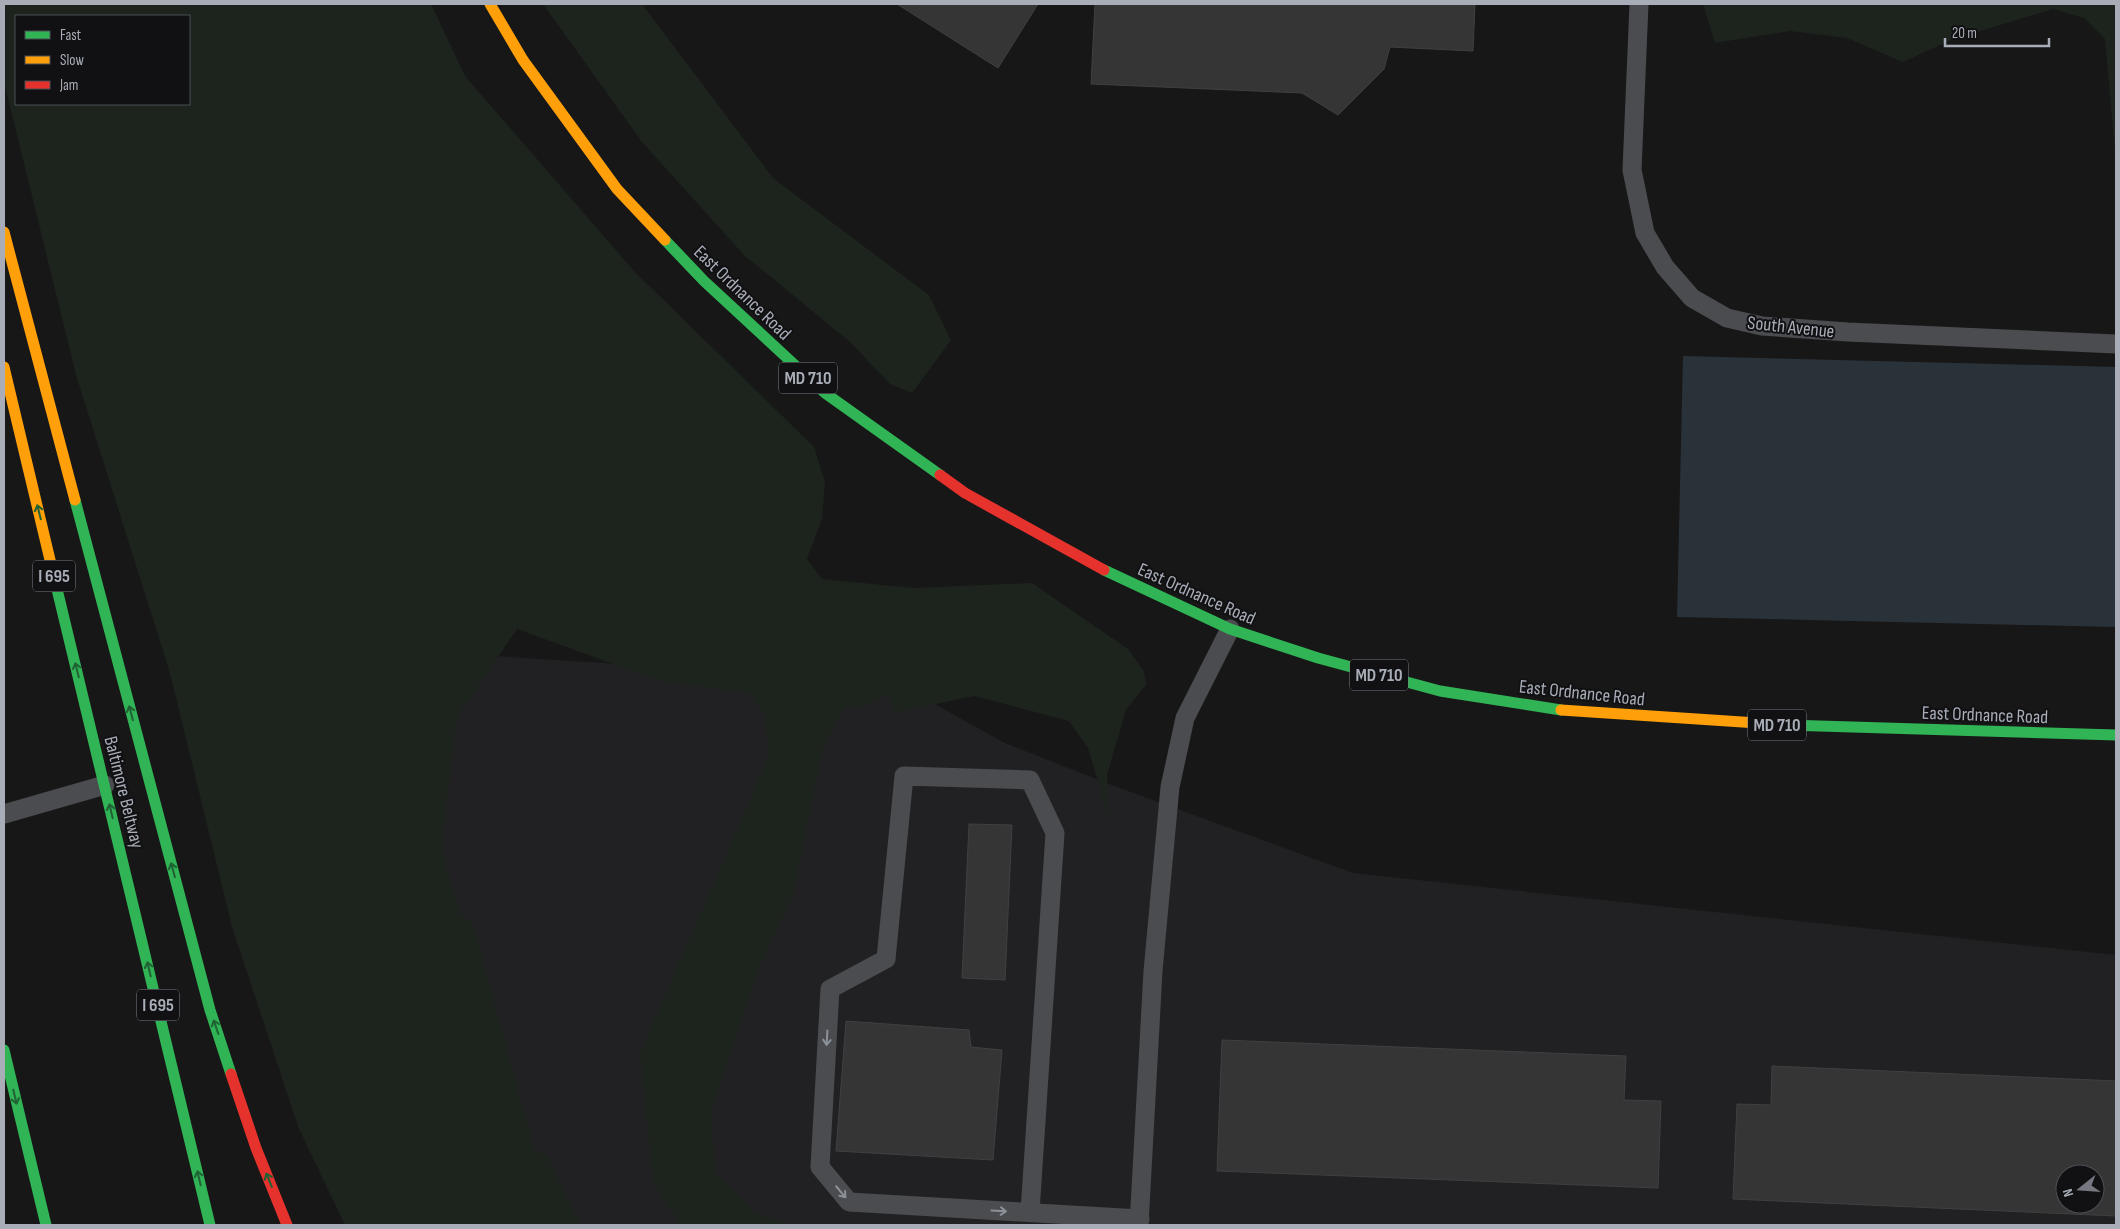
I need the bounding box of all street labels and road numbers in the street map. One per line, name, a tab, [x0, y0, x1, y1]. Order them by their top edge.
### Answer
street label: East Ordnance Road	[689, 241, 795, 345]
street label: South Avenue	[1746, 311, 1835, 343]
road number: MD 710	[779, 362, 837, 393]
street label: East Ordnance Road	[1134, 558, 1259, 631]
road number: I 695	[33, 560, 75, 592]
road number: MD 710	[1350, 660, 1408, 690]
street label: East Ordnance Road	[1518, 675, 1646, 712]
street label: East Ordnance Road	[1921, 702, 2048, 729]
road number: MD 710	[1748, 710, 1806, 740]
street label: Baltimore Beltway	[98, 734, 149, 852]
road number: I 695	[137, 990, 179, 1020]

